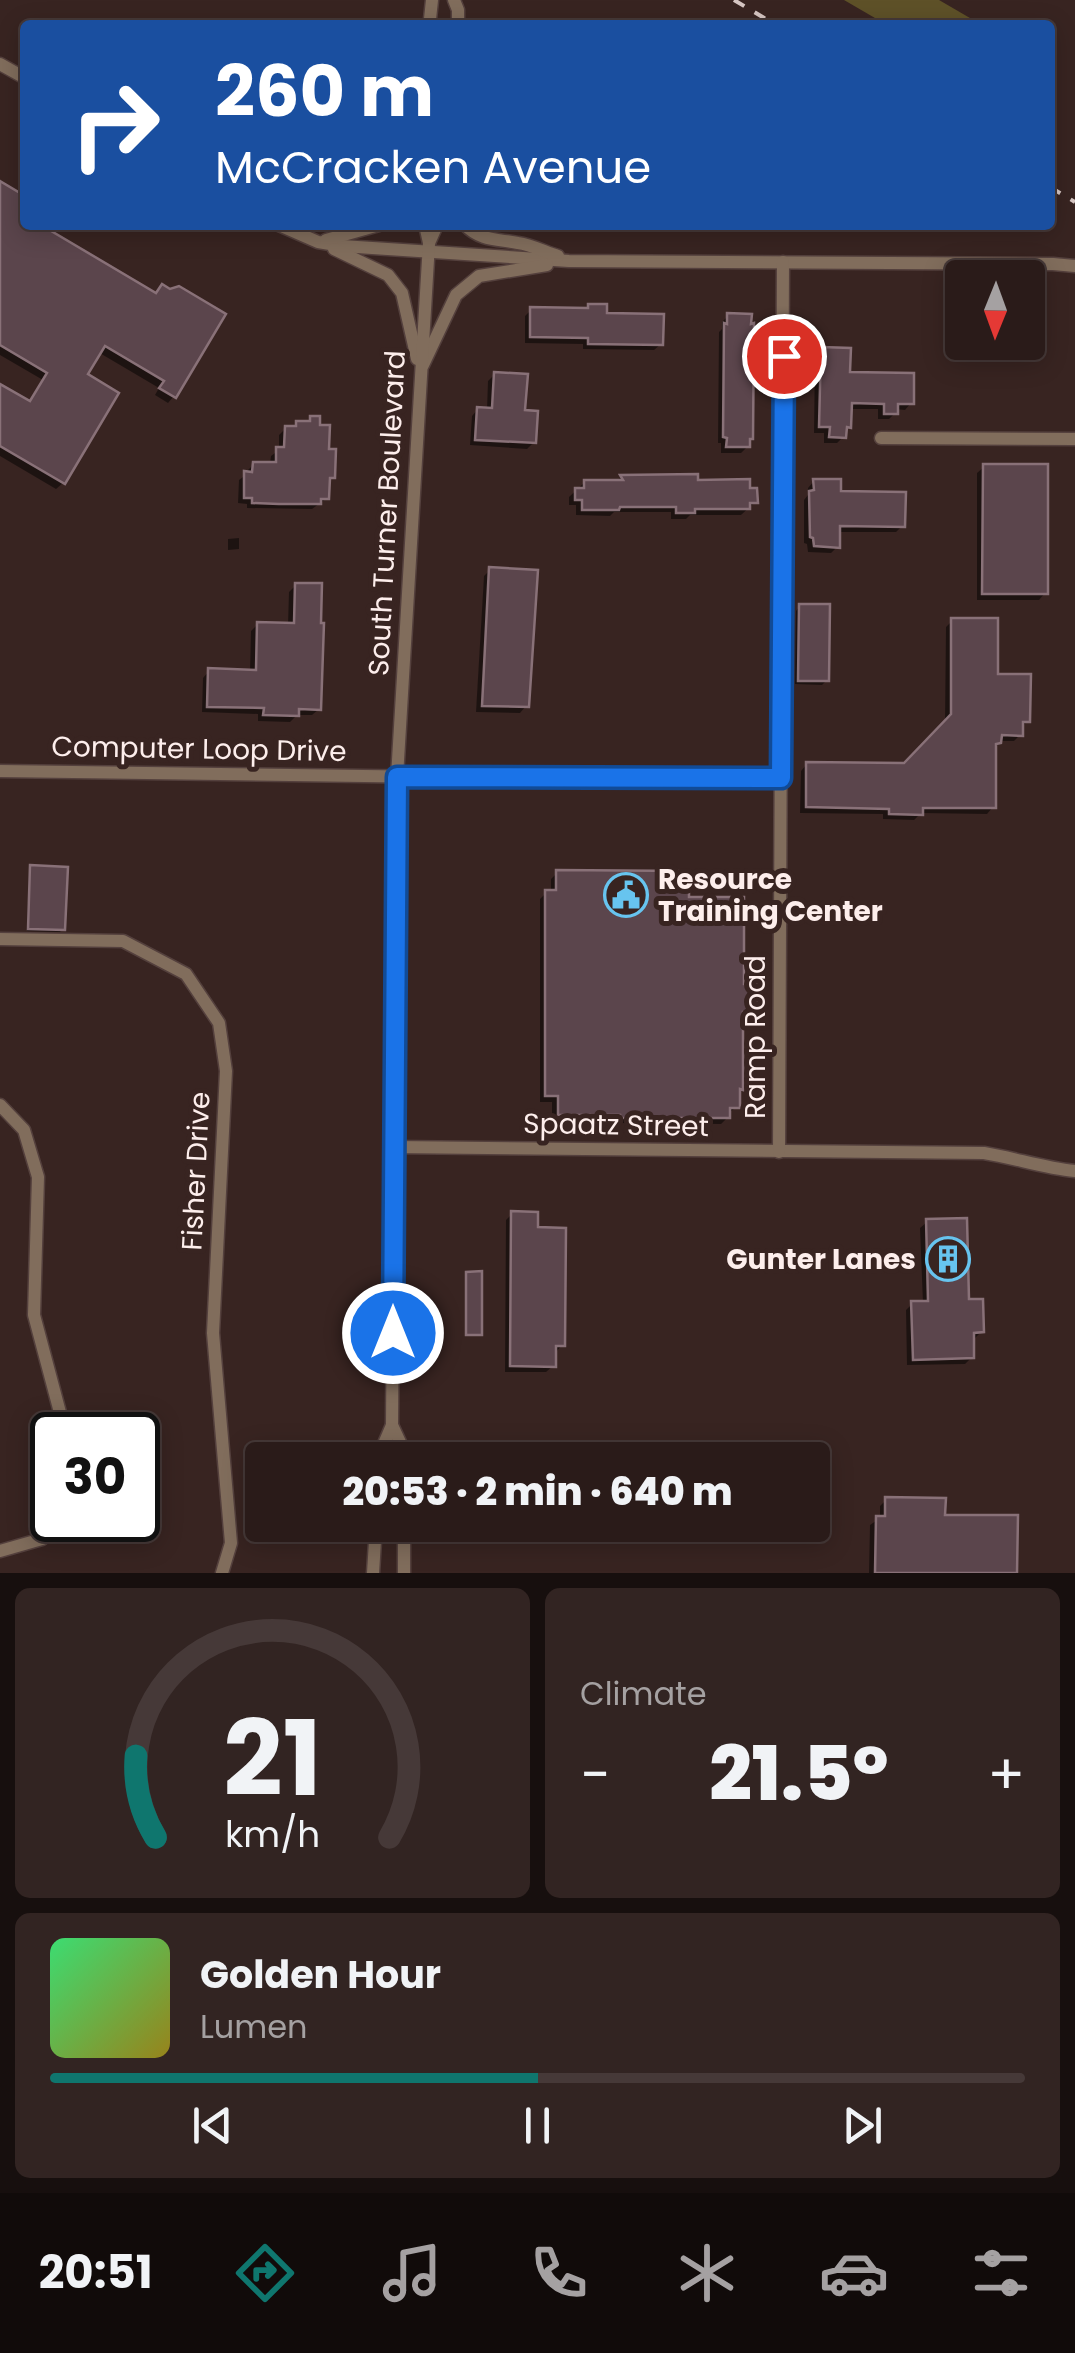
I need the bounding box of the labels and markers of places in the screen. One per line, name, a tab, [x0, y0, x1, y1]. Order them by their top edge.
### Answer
pin	[742, 314, 827, 399]
place label: Resource Training Center	[658, 860, 883, 931]
public building icon: Resource Training Center	[603, 872, 649, 918]
building icon: Gunter Lanes	[925, 1236, 971, 1282]
place label: Gunter Lanes	[726, 1240, 916, 1279]

